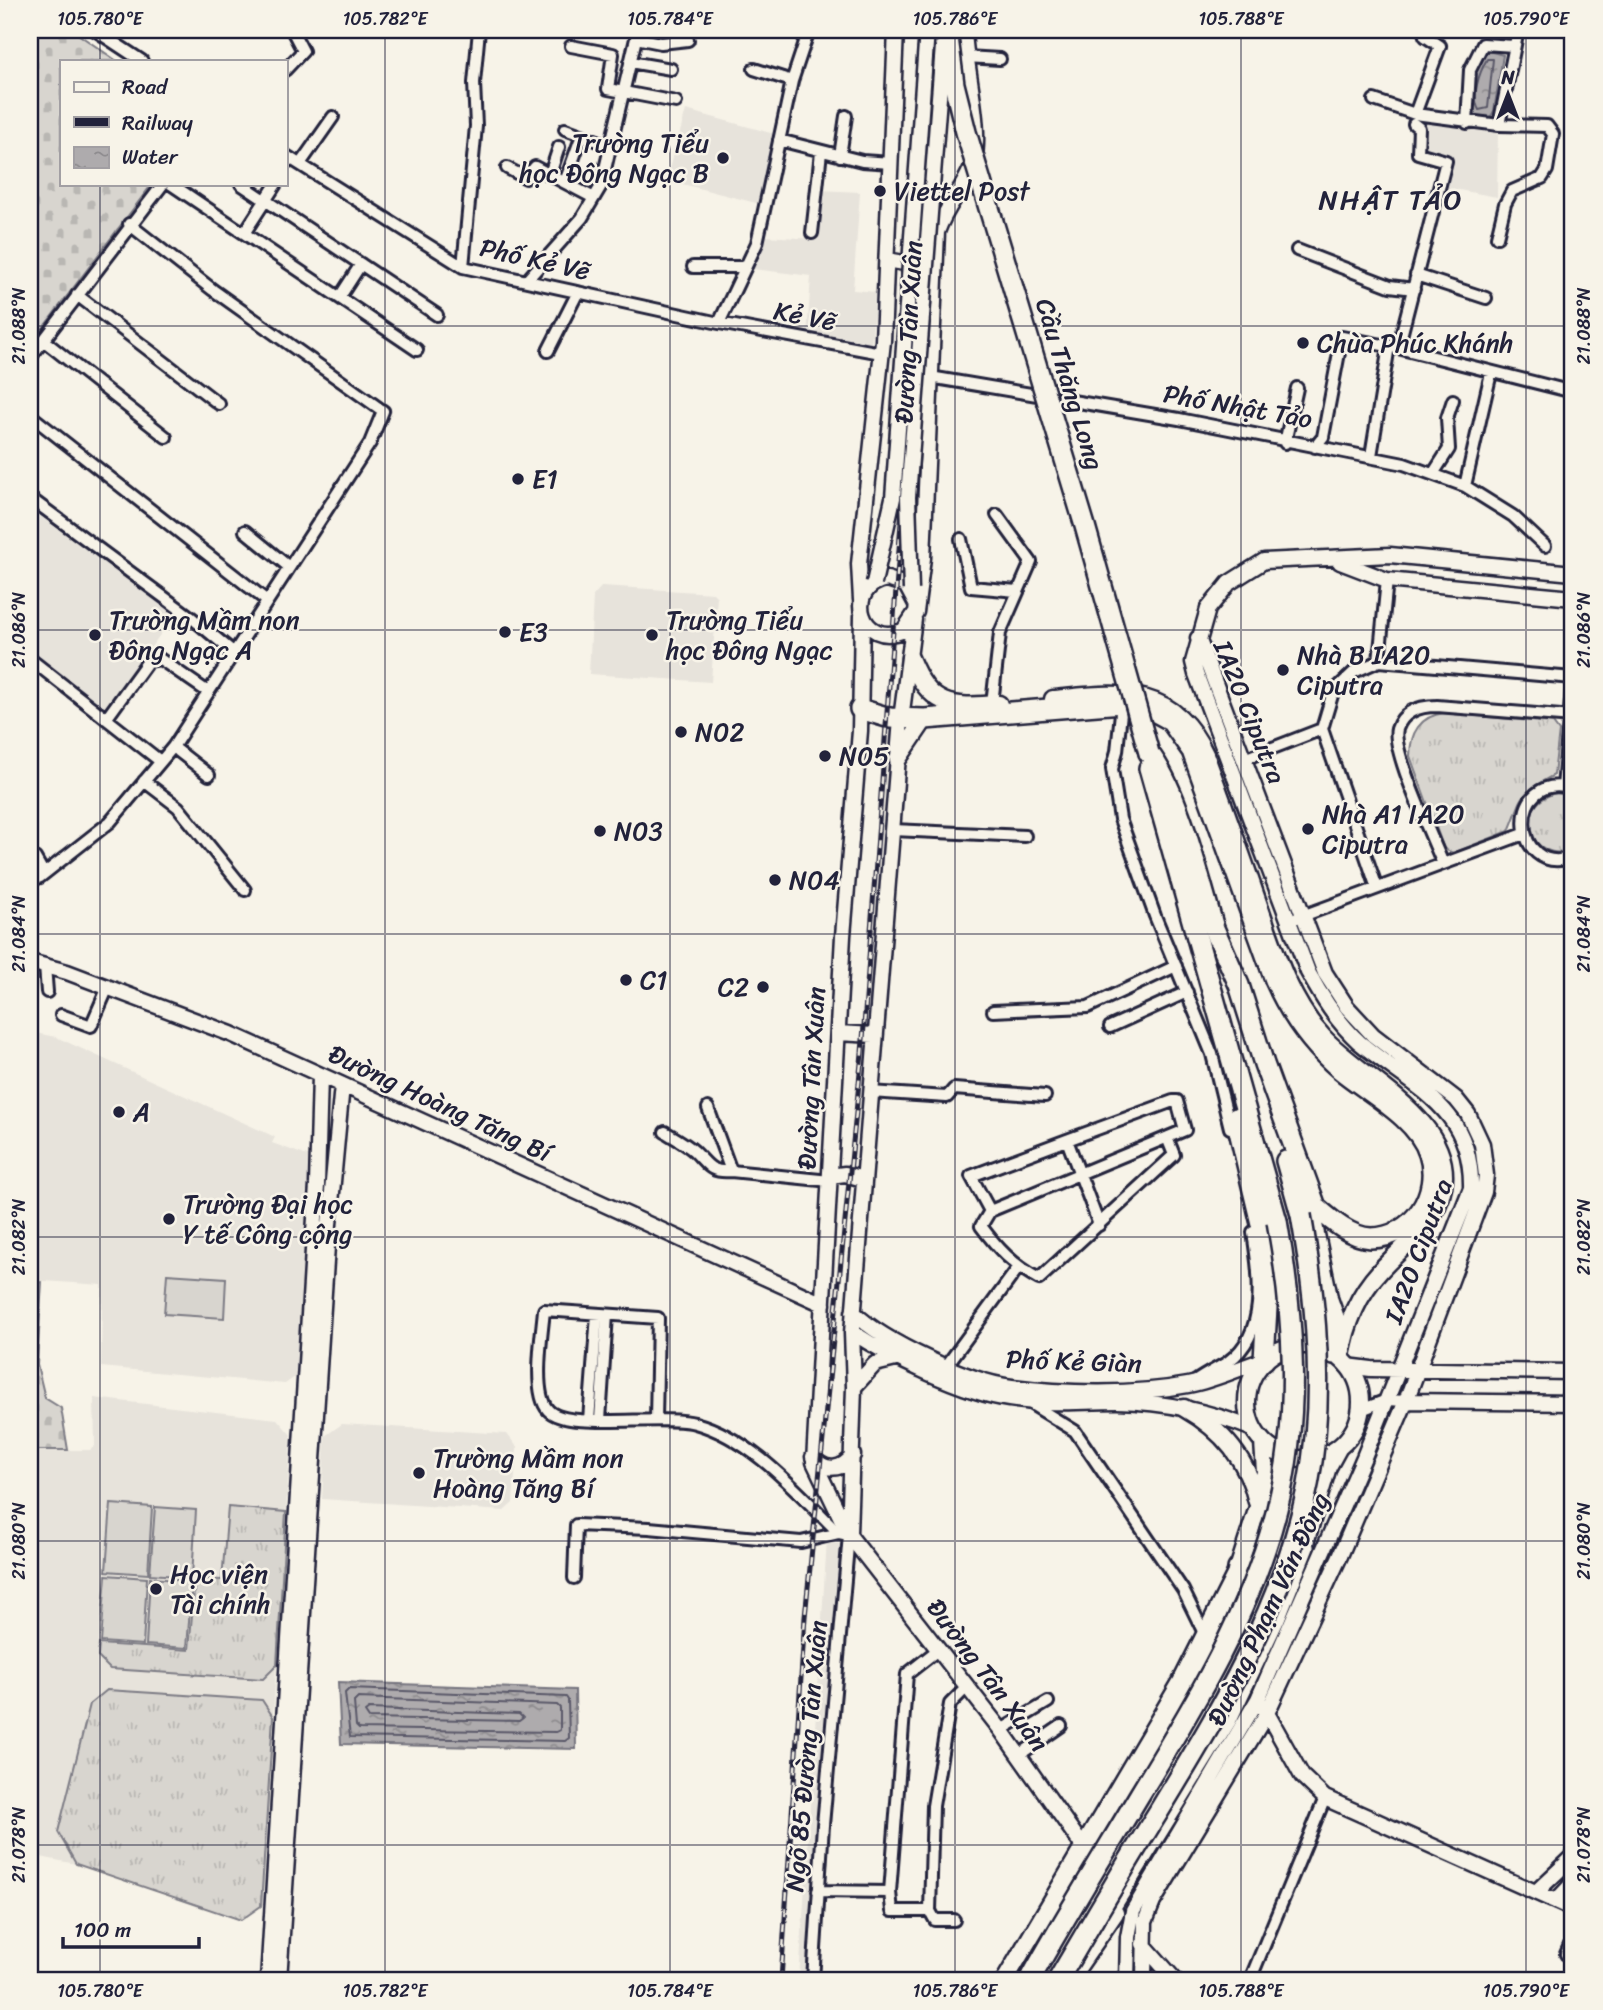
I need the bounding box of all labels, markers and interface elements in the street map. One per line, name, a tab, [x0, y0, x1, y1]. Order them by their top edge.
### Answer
text: 105.780°E	[57, 3, 144, 35]
text: 105.782°E	[343, 3, 428, 35]
text: 105.784°E	[627, 3, 714, 35]
text: 105.786°E	[913, 3, 998, 35]
text: 105.788°E	[1198, 3, 1285, 35]
text: 105.790°E	[1483, 3, 1570, 35]
legend	[60, 60, 287, 186]
north arrow	[1474, 60, 1544, 130]
text: N	[1500, 61, 1515, 94]
text: Road	[122, 68, 169, 106]
text: Railway	[122, 104, 193, 142]
place label: Trường Tiểu học Đông Ngạc B	[518, 120, 709, 196]
text: Water	[122, 138, 179, 176]
marker: Trường Tiểu học Đông Ngạc B	[715, 150, 731, 166]
place label: Viettel Post	[894, 168, 1031, 214]
district label: NHẬT TẢO	[1318, 175, 1464, 224]
marker: Viettel Post	[872, 183, 888, 199]
street label: Phố Kẻ Vẽ	[475, 224, 596, 294]
street label: Đường Tân Xuân	[880, 239, 936, 425]
text: 21.088°N	[3, 287, 35, 364]
street label: Kẻ Vẽ	[770, 287, 842, 345]
text: 21.088°N	[1568, 287, 1600, 364]
street label: Cầu Thăng Long	[1022, 292, 1118, 476]
place label: Chùa Phúc Khánh	[1317, 320, 1513, 366]
marker: Chùa Phúc Khánh	[1295, 335, 1311, 351]
street label: Phố Nhật Tảo	[1160, 370, 1316, 442]
place label: E1	[532, 456, 558, 502]
marker: E1	[510, 471, 526, 487]
text: 21.086°N	[3, 591, 35, 668]
text: 21.086°N	[1568, 591, 1600, 668]
place label: Trường Mầm non Đông Ngạc A	[109, 597, 300, 673]
place label: Trường Tiểu học Đông Ngạc	[665, 597, 833, 673]
place label: E3	[519, 609, 548, 655]
marker: E3	[497, 624, 513, 640]
marker: Trường Mầm non Đông Ngạc A	[87, 627, 103, 643]
marker: Trường Tiểu học Đông Ngạc	[644, 627, 660, 643]
street label: IA20 Ciputra	[1200, 632, 1300, 791]
place label: Nhà B IA20 Ciputra	[1297, 632, 1431, 708]
marker: Nhà B IA20 Ciputra	[1275, 662, 1291, 678]
place label: N02	[695, 709, 744, 755]
marker: N02	[673, 724, 689, 740]
place label: N05	[839, 733, 889, 779]
marker: N05	[817, 748, 833, 764]
place label: Nhà A1 IA20 Ciputra	[1322, 791, 1465, 867]
place label: N03	[614, 808, 663, 854]
marker: Nhà A1 IA20 Ciputra	[1300, 821, 1316, 837]
marker: N03	[592, 823, 608, 839]
place label: N04	[789, 857, 840, 903]
marker: N04	[767, 872, 783, 888]
text: 21.084°N	[3, 895, 35, 973]
text: 21.084°N	[1568, 895, 1600, 973]
place label: C1	[640, 957, 667, 1003]
place label: C2	[718, 964, 749, 1010]
marker: C1	[618, 972, 634, 988]
marker: C2	[755, 979, 771, 995]
street label: Đường Tân Xuân	[783, 985, 839, 1171]
street label: Đường Hoàng Tăng Bí	[321, 1031, 562, 1176]
place label: A	[132, 1089, 150, 1135]
marker: A	[111, 1104, 127, 1120]
street label: IA20 Ciputra	[1370, 1172, 1466, 1331]
place label: Trường Đại học Y tế Công cộng	[183, 1181, 354, 1257]
text: 21.082°N	[3, 1198, 35, 1275]
text: 21.082°N	[1568, 1198, 1600, 1275]
marker: Trường Đại học Y tế Công cộng	[161, 1211, 177, 1227]
street label: Phố Kẻ Giàn	[1005, 1336, 1143, 1386]
place label: Trường Mầm non Hoàng Tăng Bí	[433, 1435, 624, 1511]
marker: Trường Mầm non Hoàng Tăng Bí	[411, 1465, 427, 1481]
street label: Đường Phạm Văn Đồng	[1194, 1484, 1342, 1734]
text: 21.080°N	[3, 1502, 35, 1580]
text: 21.080°N	[1568, 1502, 1600, 1580]
place label: Học viện Tài chính	[170, 1551, 271, 1627]
marker: Học viện Tài chính	[148, 1581, 164, 1597]
street label: Đường Tân Xuân	[915, 1588, 1061, 1762]
street label: Ngõ 85 Đường Tân Xuân	[771, 1618, 841, 1894]
text: 21.078°N	[3, 1806, 35, 1883]
text: 21.078°N	[1568, 1806, 1600, 1883]
scale bar	[63, 1905, 200, 1949]
text: 100 m	[74, 1911, 131, 1949]
text: 105.780°E	[57, 1975, 144, 2007]
text: 105.782°E	[343, 1975, 428, 2007]
text: 105.784°E	[627, 1975, 714, 2007]
text: 105.786°E	[913, 1975, 998, 2007]
text: 105.788°E	[1198, 1975, 1285, 2007]
text: 105.790°E	[1483, 1975, 1570, 2007]

